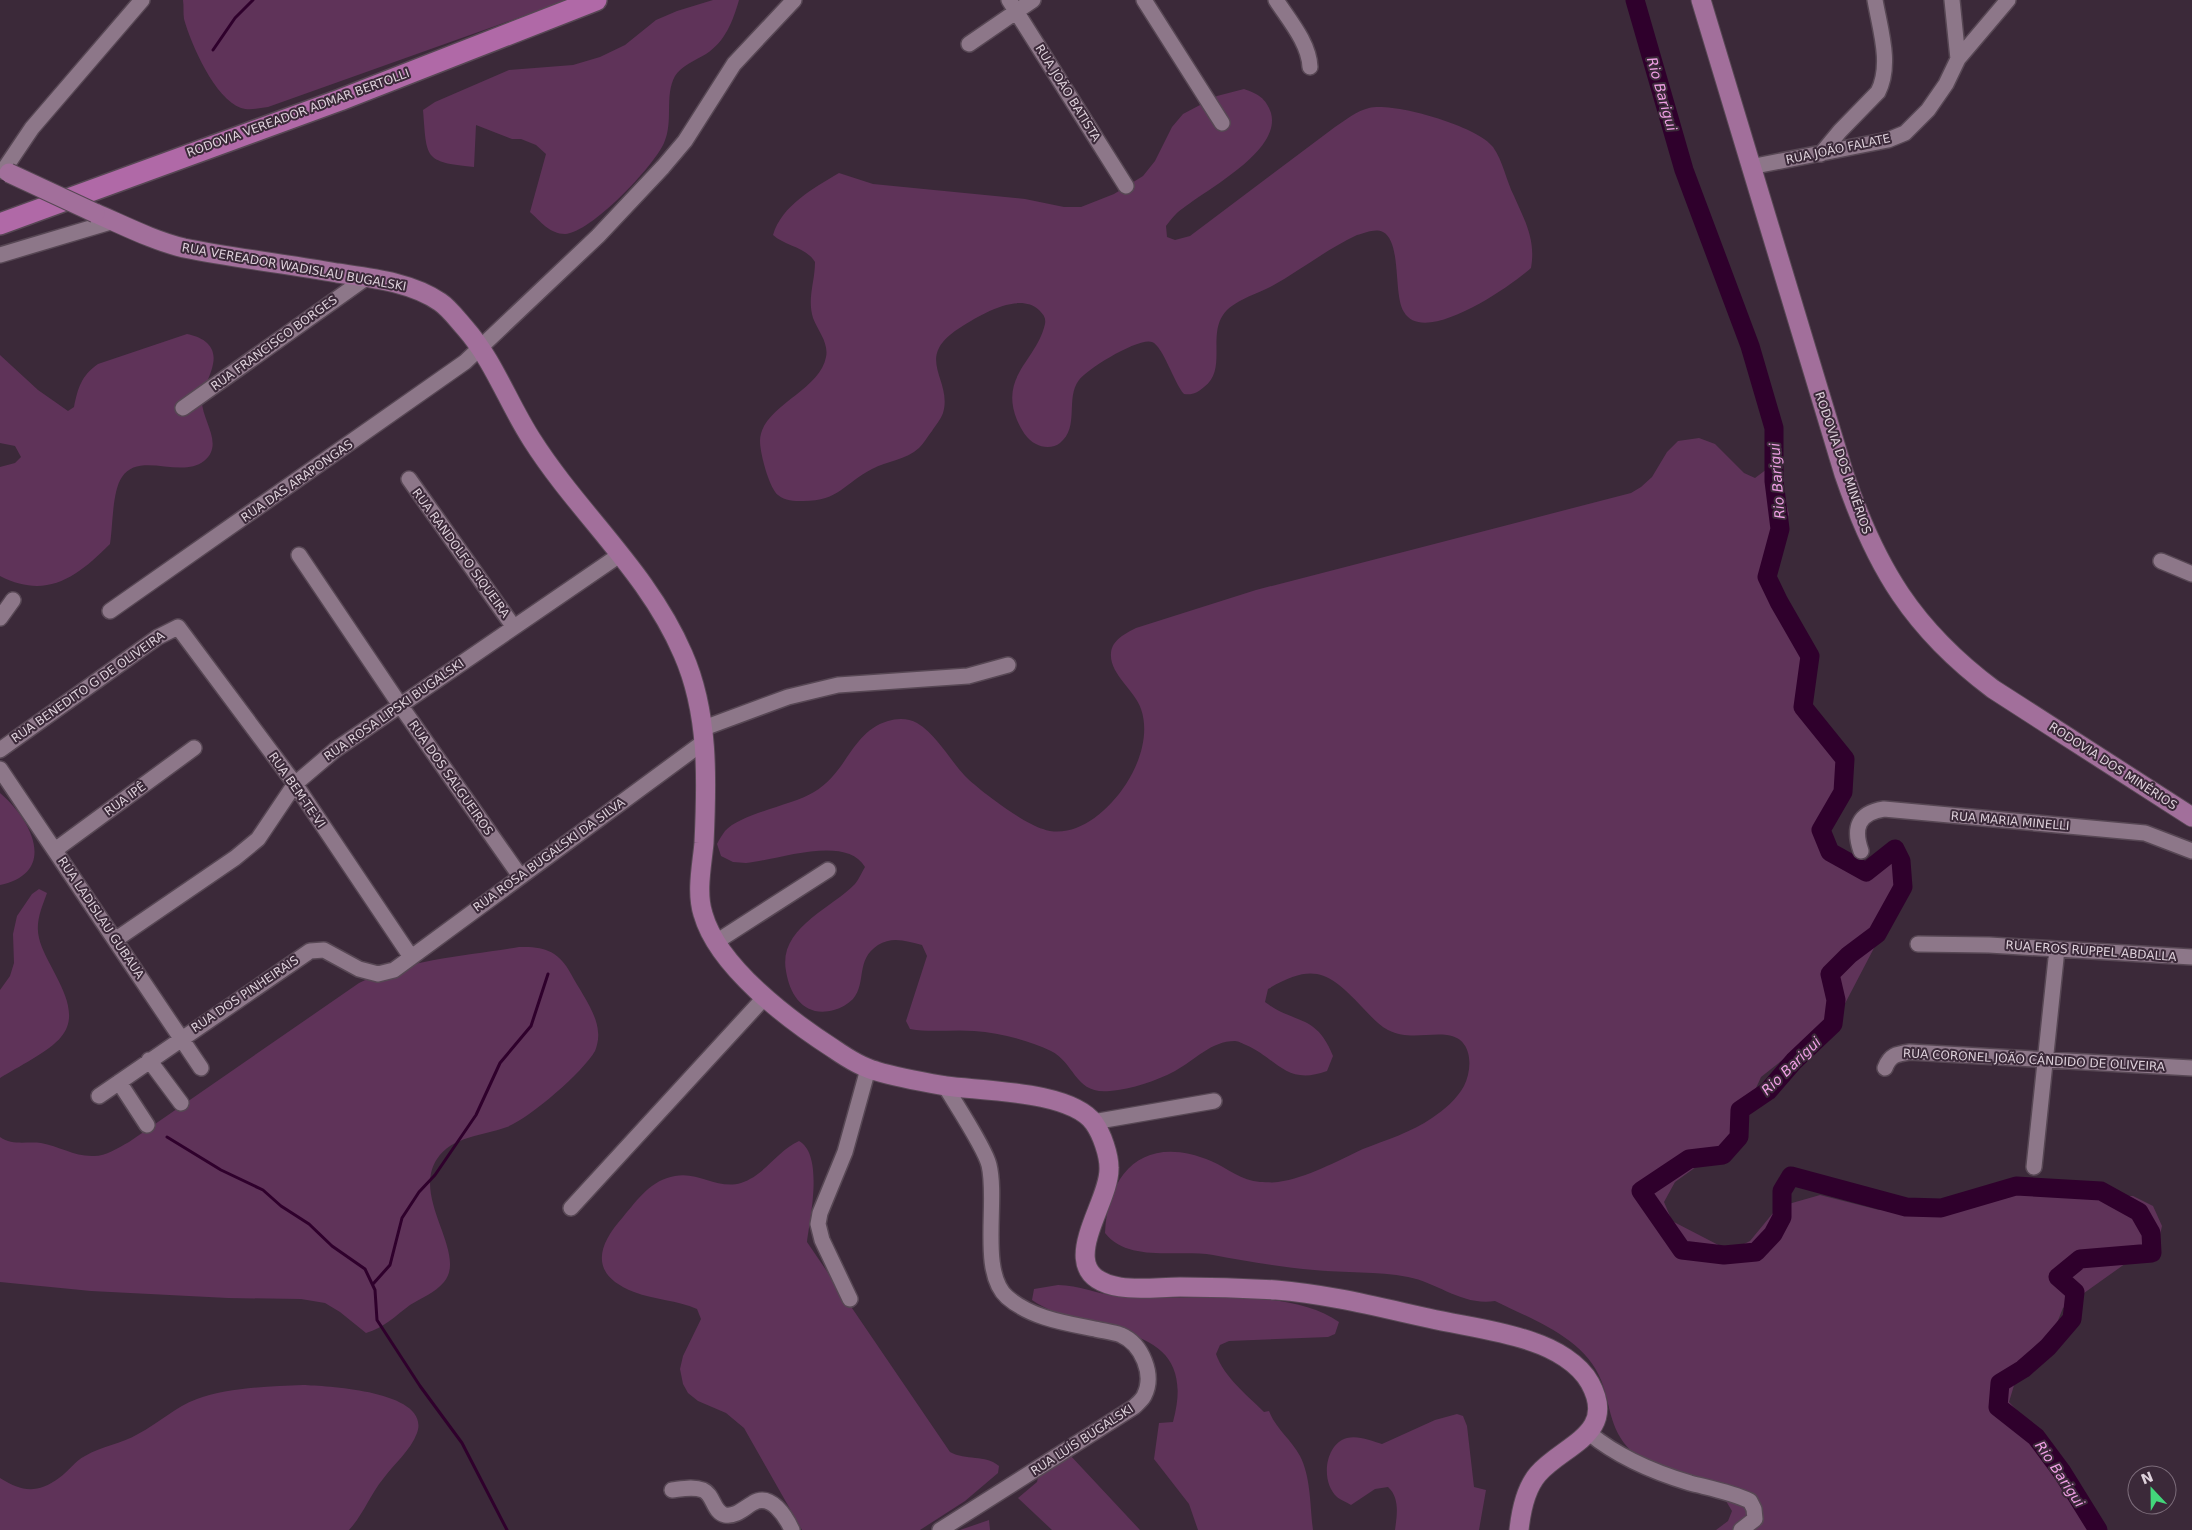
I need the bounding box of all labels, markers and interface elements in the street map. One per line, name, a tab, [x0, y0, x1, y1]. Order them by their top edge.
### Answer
street label: RUA JOÃO BATISTA	[1032, 41, 1105, 145]
water label: Rio Barigui	[1644, 55, 1680, 133]
street label: RODOVIA VEREADOR ADMAR BERTOLLI	[185, 66, 411, 160]
street label: RUA JOÃO FALATE	[1784, 130, 1891, 167]
street label: RUA VEREADOR WADISLAU BUGALSKI	[181, 240, 407, 294]
street label: RUA FRANCISCO BORGES	[208, 292, 340, 394]
street label: RODOVIA DOS MINÉRIOS	[1812, 390, 1875, 536]
street label: RUA DAS ARAPONGAS	[239, 437, 355, 525]
water label: Rio Barigui	[1766, 442, 1788, 520]
street label: RUA RANDOLFO SIQUEIRA	[409, 486, 513, 621]
street label: RUA BENEDITO G DE OLIVEIRA	[9, 628, 168, 745]
street label: RUA ROSA LIPSKI BUGALSKI	[321, 656, 467, 764]
street label: RUA DOS SALGUEIROS	[406, 718, 496, 838]
street label: RODOVIA DOS MINÉRIOS	[2046, 719, 2180, 813]
street label: RUA BEM-TE-VI	[266, 750, 328, 830]
street label: RUA IPÊ	[101, 779, 148, 819]
street label: RUA ROSA BUGALSKI DA SILVA	[470, 795, 628, 915]
street label: RUA MARIA MINELLI	[1950, 809, 2070, 833]
street label: RUA LADISLAU GUBAUA	[55, 854, 148, 982]
street label: RUA EROS RUPPEL ABDALLA	[2005, 938, 2178, 964]
street label: RUA DOS PINHEIRAIS	[189, 953, 301, 1035]
water label: Rio Barigui	[1758, 1034, 1824, 1098]
street label: RUA CORONEL JOÃO CÂNDIDO DE OLIVEIRA	[1903, 1045, 2166, 1074]
street label: RUA LUÍS BUGALSKI	[1028, 1401, 1136, 1478]
water label: Rio Barigui	[2032, 1438, 2088, 1510]
north arrow	[2127, 1465, 2177, 1515]
text: N	[2139, 1468, 2156, 1488]

